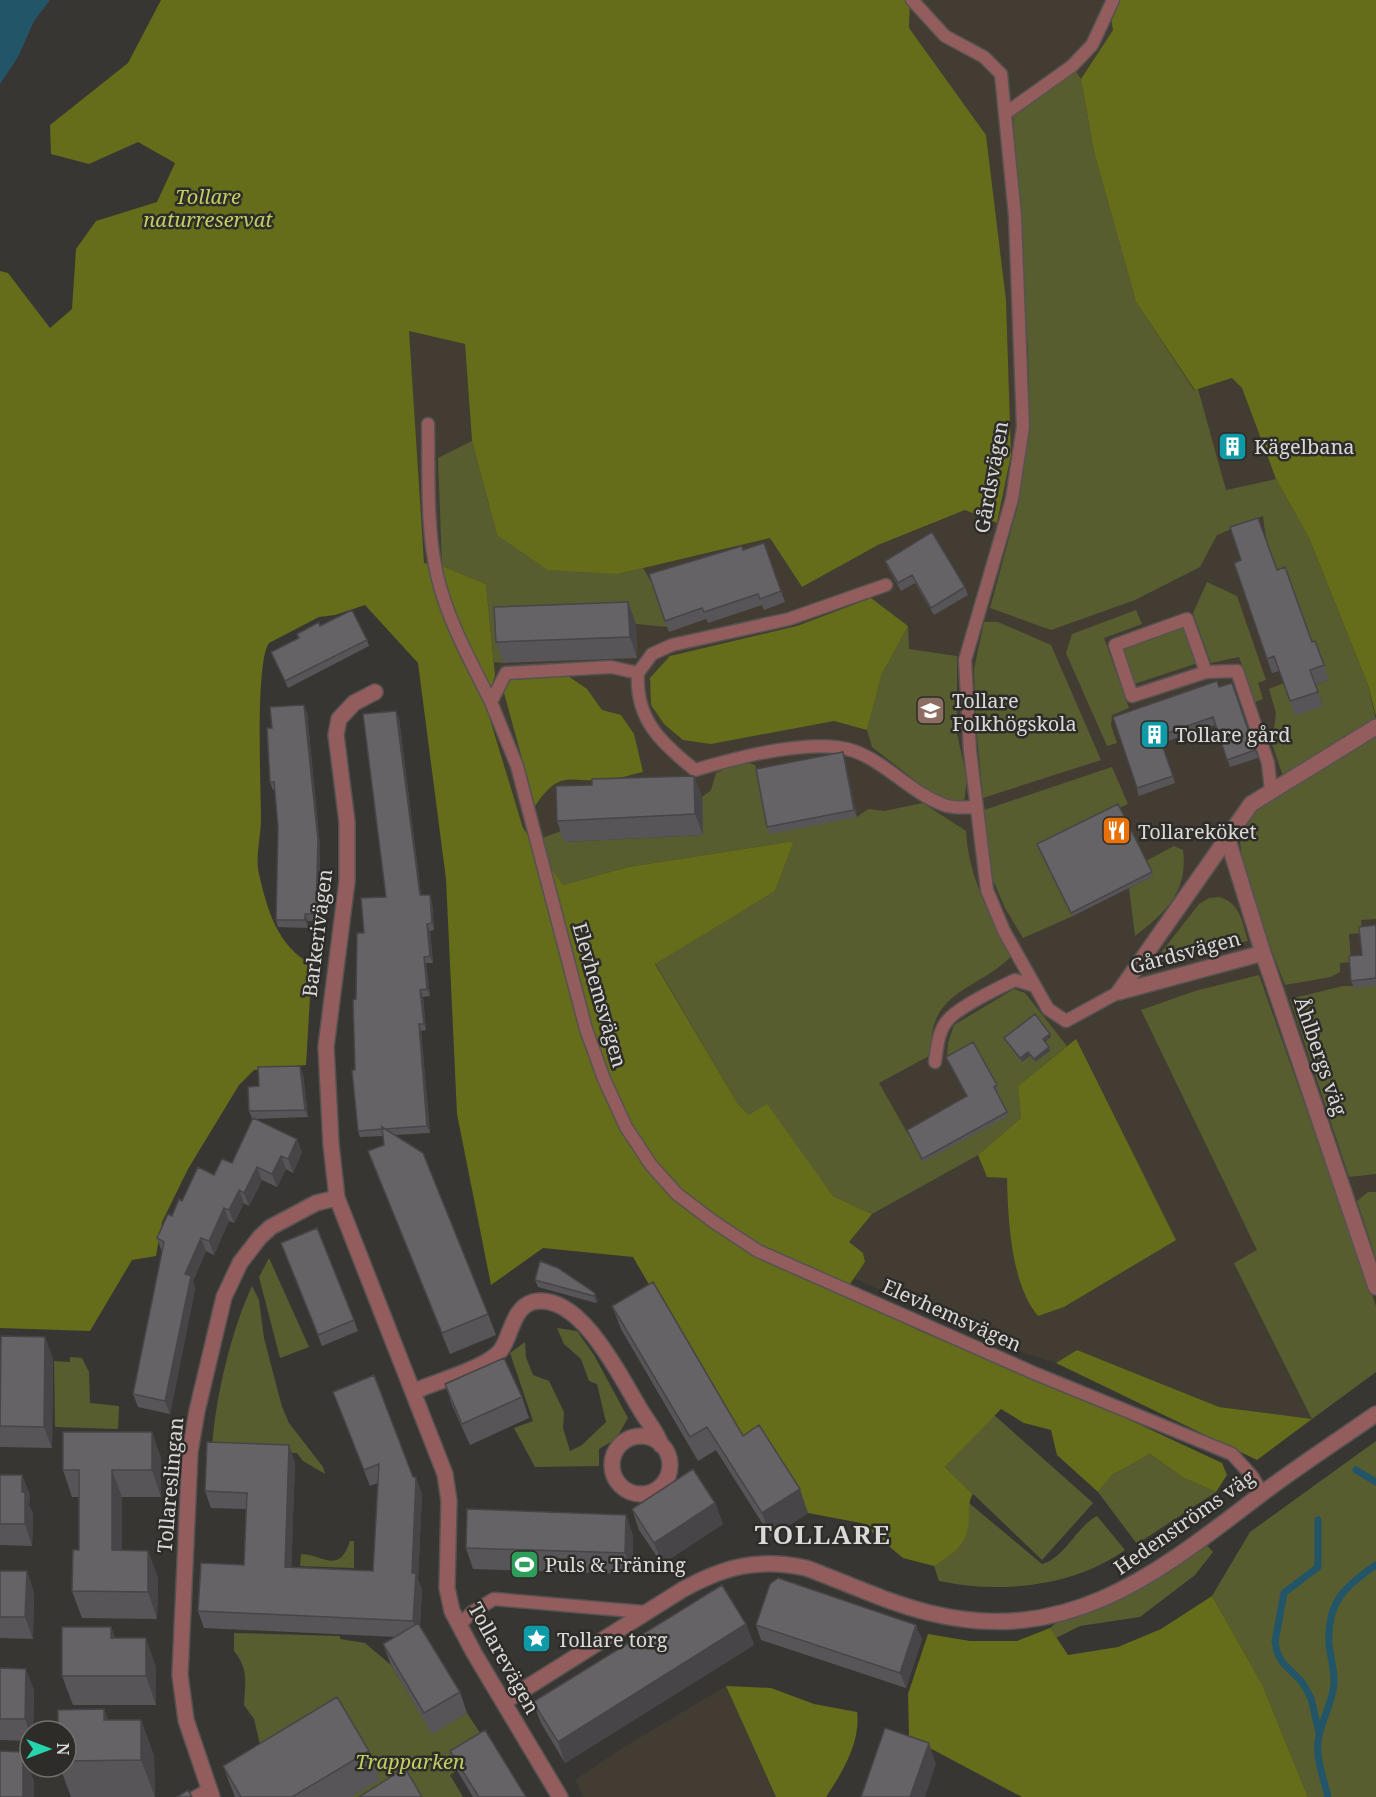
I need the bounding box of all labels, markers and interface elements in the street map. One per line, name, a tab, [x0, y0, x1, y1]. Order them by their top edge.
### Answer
park label: Tollare naturreservat	[143, 183, 273, 233]
street label: Gårdsvägen	[968, 419, 1014, 535]
building icon: Kägelbana	[1217, 430, 1249, 462]
place label: Kägelbana	[1254, 433, 1355, 460]
place label: Tollare Folkhögskola	[952, 687, 1077, 737]
school or university icon: Tollare Folkhögskola	[915, 695, 947, 727]
building icon: Tollare gård	[1138, 718, 1170, 750]
place label: Tollare gård	[1175, 721, 1291, 748]
restaurant icon: Tollareköket	[1101, 815, 1133, 847]
place label: Tollareköket	[1138, 818, 1256, 845]
street label: Barkerivägen	[296, 867, 338, 999]
street label: Elevhemsvägen	[566, 919, 634, 1071]
street label: Gårdsvägen	[1127, 924, 1243, 980]
street label: Åhlbergs väg	[1288, 993, 1354, 1119]
street label: Elevhemsvägen	[878, 1272, 1026, 1358]
street label: Tollareslingan	[151, 1416, 189, 1554]
street label: Hedenströms väg	[1108, 1463, 1260, 1581]
district label: TOLLARE	[755, 1516, 891, 1552]
sports icon: Puls & Träning	[508, 1548, 540, 1580]
place label: Puls & Träning	[545, 1551, 686, 1578]
street label: Tollarevägen	[462, 1597, 546, 1719]
place icon: Tollare torg	[520, 1623, 552, 1655]
place label: Tollare torg	[557, 1626, 668, 1653]
north arrow	[18, 1719, 78, 1779]
text: N	[52, 1743, 74, 1756]
park label: Trapparken	[355, 1748, 465, 1775]

